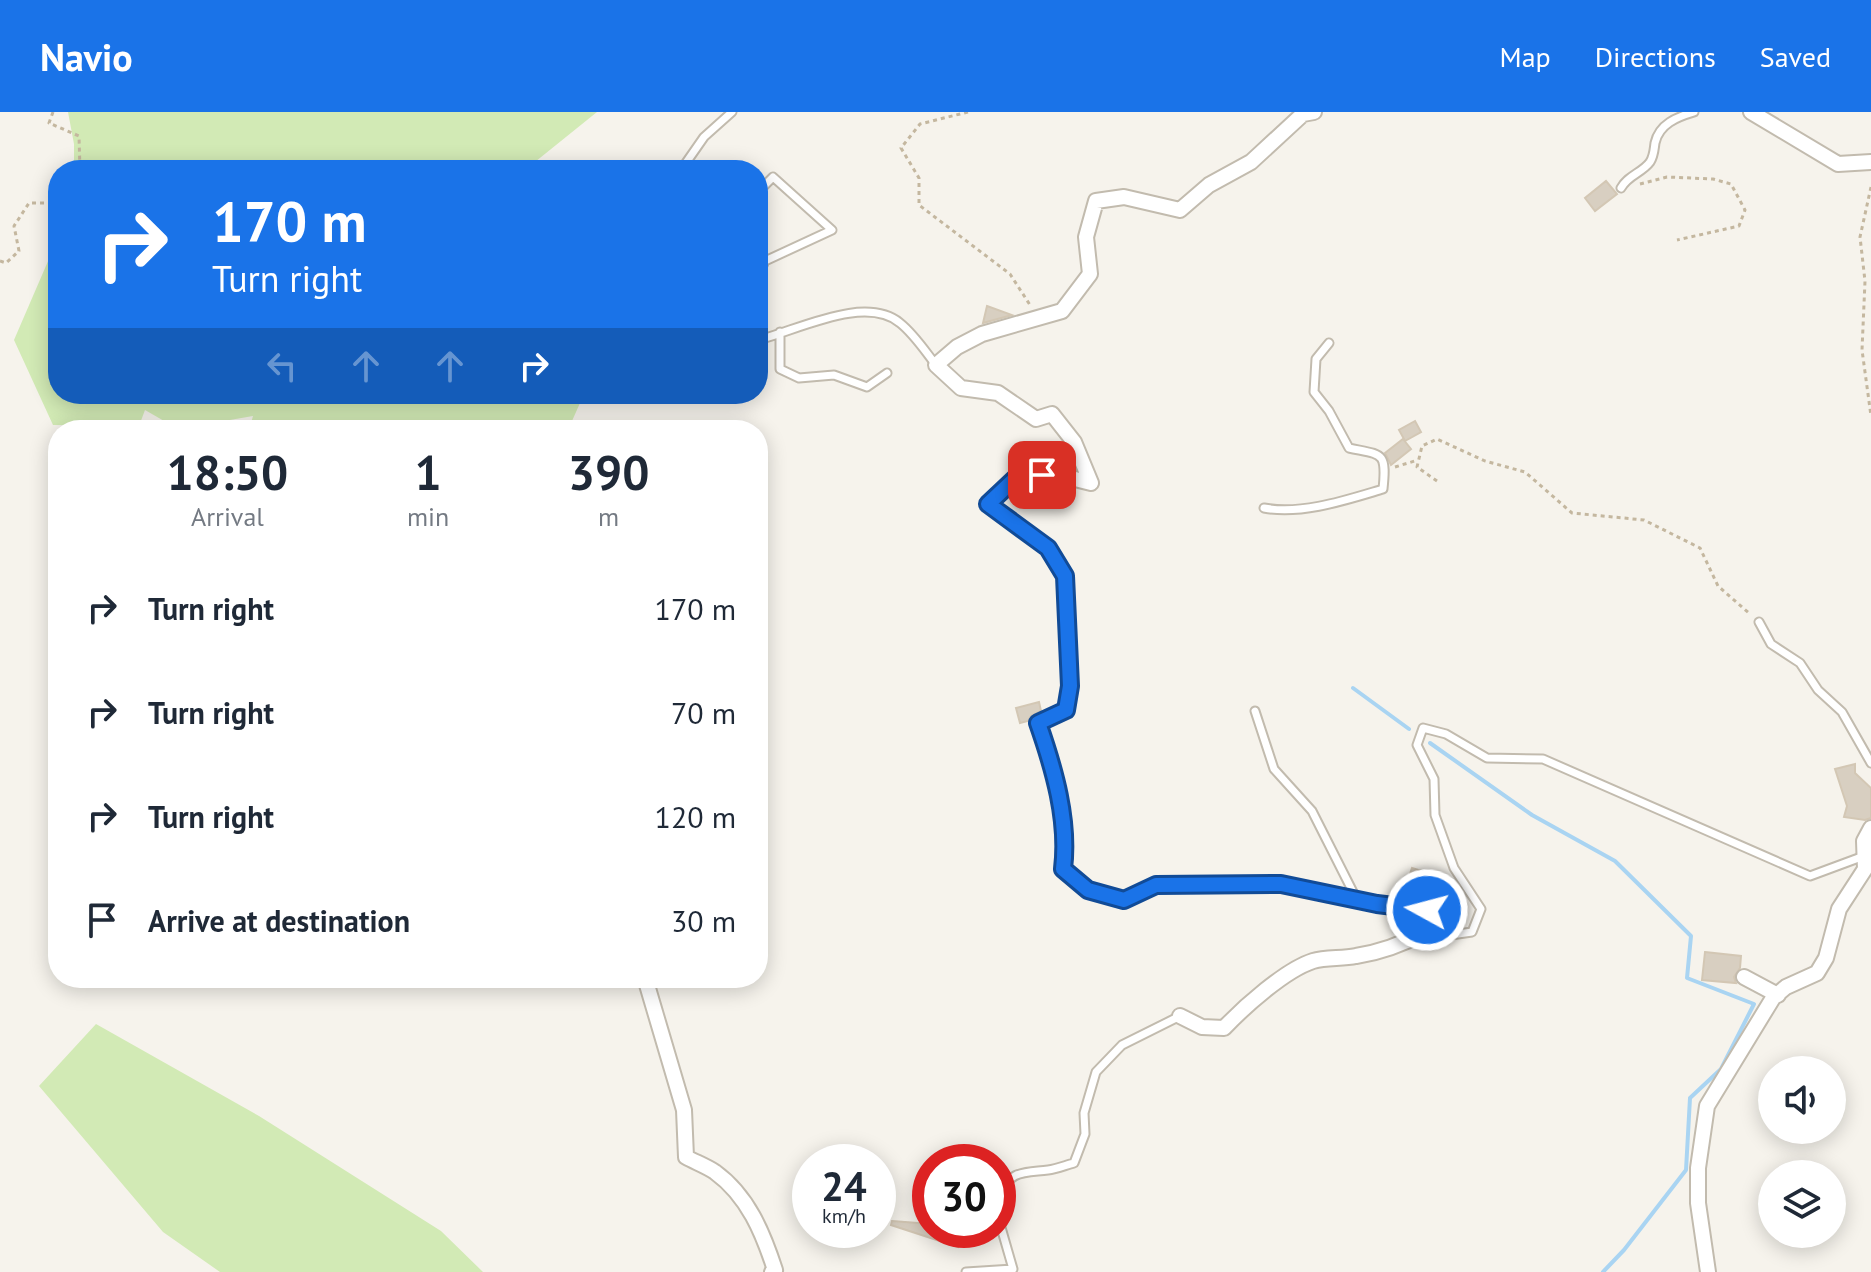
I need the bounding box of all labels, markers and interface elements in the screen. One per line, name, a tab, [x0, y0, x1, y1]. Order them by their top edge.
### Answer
text: Navio	[40, 32, 133, 81]
text: Map	[1500, 38, 1551, 75]
text: Directions	[1595, 38, 1716, 75]
text: Saved	[1760, 38, 1831, 75]
text: 170 m	[212, 185, 367, 257]
icon: right	[80, 192, 184, 296]
text: Turn right	[212, 255, 362, 302]
icon: left	[260, 344, 304, 388]
icon: ahead	[344, 344, 388, 388]
icon: ahead	[428, 344, 472, 388]
icon: right	[512, 344, 556, 388]
text: 18:50	[167, 441, 288, 503]
text: 1	[414, 441, 442, 503]
text: 390	[568, 441, 649, 503]
pin	[1008, 441, 1076, 509]
icon: arrive	[1020, 453, 1064, 497]
text: Arrival	[191, 500, 264, 533]
text: min	[407, 500, 449, 533]
text: m	[598, 500, 619, 533]
icon: right	[80, 586, 124, 630]
text: Turn right	[148, 589, 274, 628]
text: 170 m	[655, 589, 736, 628]
icon: right	[80, 690, 124, 734]
text: Turn right	[148, 693, 274, 732]
text: 70 m	[671, 693, 736, 732]
icon: right	[80, 794, 124, 838]
text: Turn right	[148, 797, 274, 836]
text: 120 m	[655, 797, 736, 836]
position arrow	[1385, 868, 1469, 952]
icon: arrive	[80, 898, 124, 942]
text: Arrive at destination	[148, 901, 410, 940]
text: 30 m	[671, 901, 736, 940]
map controls	[1758, 1056, 1846, 1248]
button: sound	[1758, 1056, 1846, 1144]
speed limit sign: 30	[912, 1144, 1016, 1248]
text: 24	[821, 1160, 867, 1212]
button: layers	[1758, 1160, 1846, 1248]
text: km/h	[822, 1203, 866, 1229]

